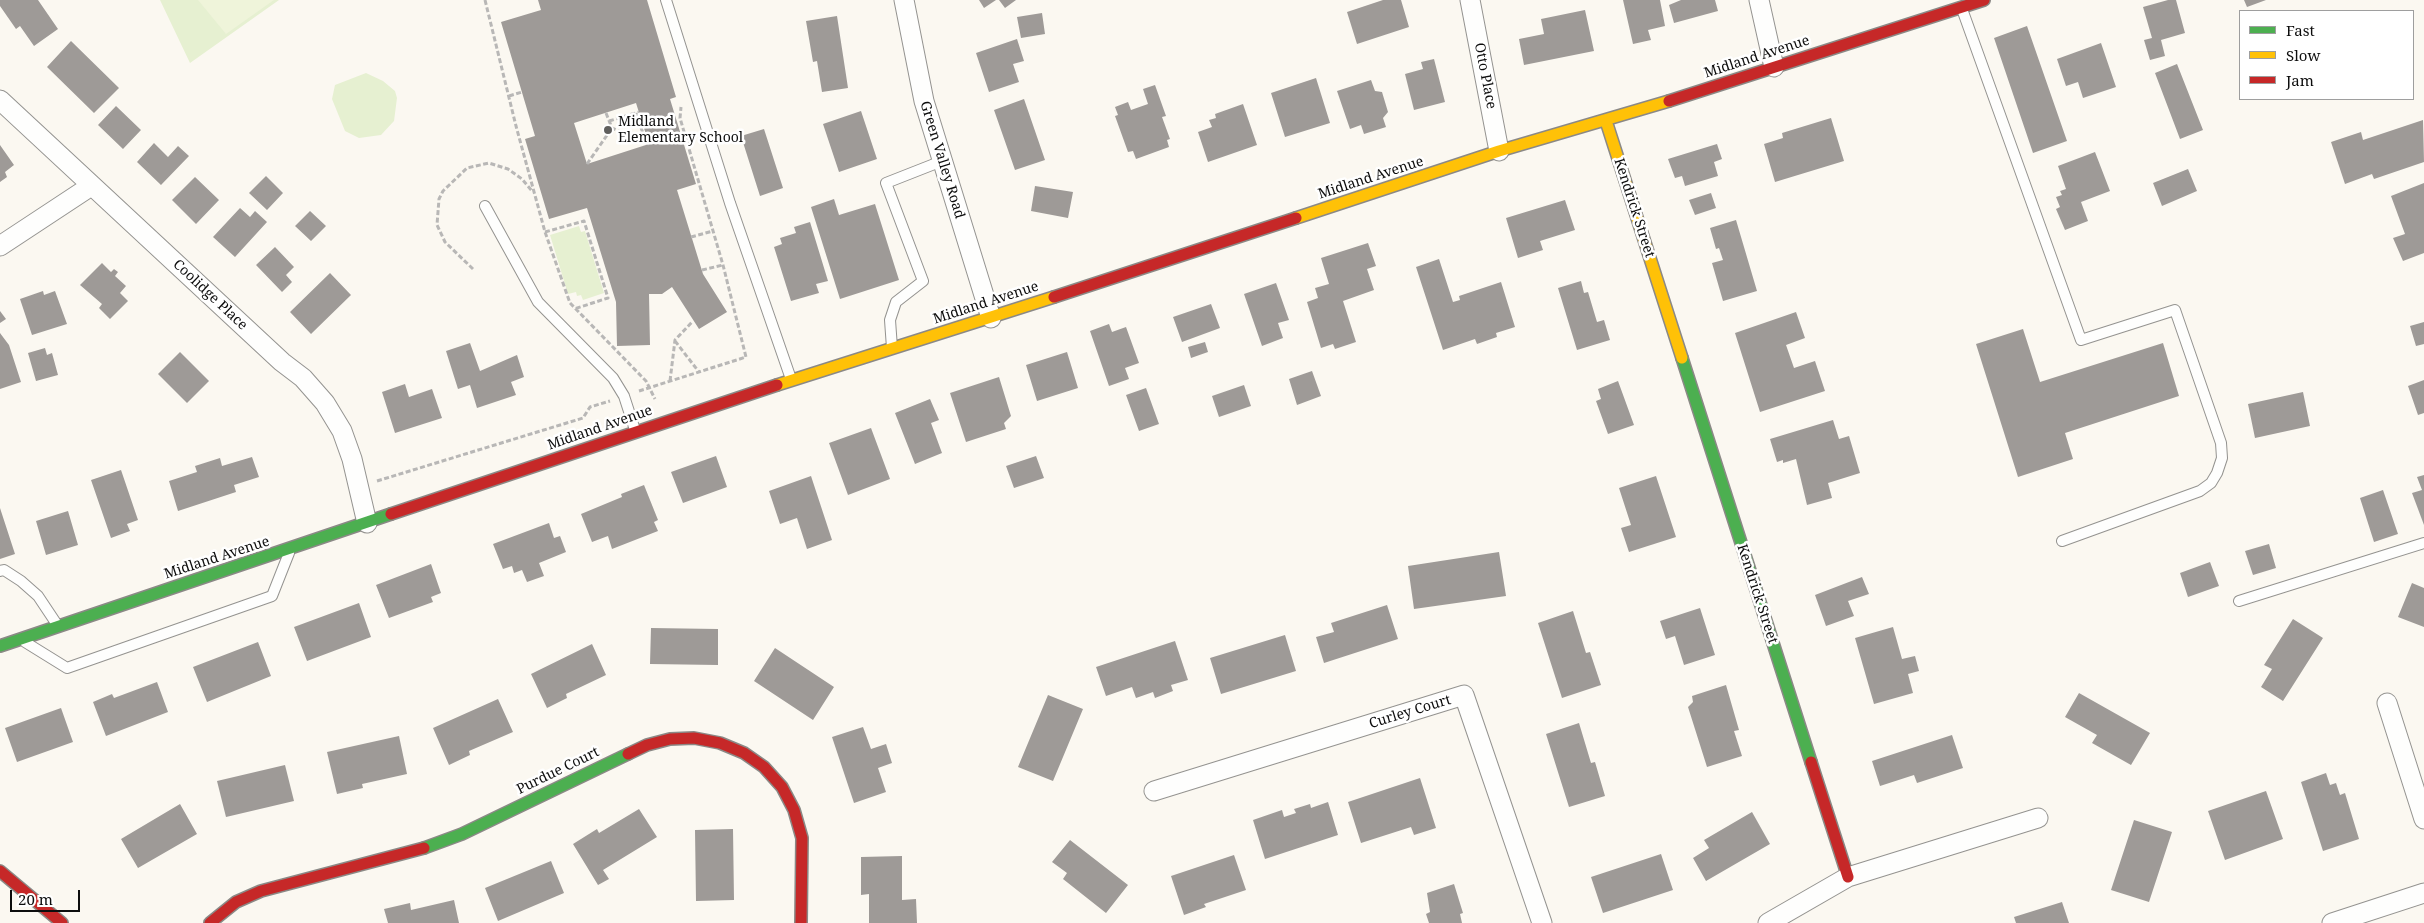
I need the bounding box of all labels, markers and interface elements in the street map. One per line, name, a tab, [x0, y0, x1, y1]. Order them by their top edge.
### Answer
legend	[2239, 10, 2414, 100]
text: Fast	[2286, 20, 2315, 40]
street label: Midland Avenue	[1702, 32, 1812, 82]
street label: Otto Place	[1470, 42, 1500, 110]
text: Slow	[2286, 45, 2320, 65]
text: Jam	[2286, 70, 2314, 90]
street label: Green Valley Road	[916, 99, 968, 221]
place label: Midland Elementary School	[618, 114, 743, 146]
marker: Midland Elementary School	[602, 124, 614, 136]
street label: Midland Avenue	[1316, 153, 1426, 203]
street label: Kendrick Street	[1610, 156, 1658, 260]
street label: Coolidge Place	[169, 256, 251, 334]
street label: Midland Avenue	[931, 278, 1041, 328]
street label: Midland Avenue	[545, 402, 655, 454]
street label: Midland Avenue	[162, 533, 272, 583]
street label: Kendrick Street	[1733, 542, 1781, 646]
street label: Curley Court	[1367, 692, 1453, 732]
street label: Purdue Court	[514, 744, 602, 798]
scale bar	[12, 880, 82, 912]
text: 20 m	[18, 889, 53, 909]

